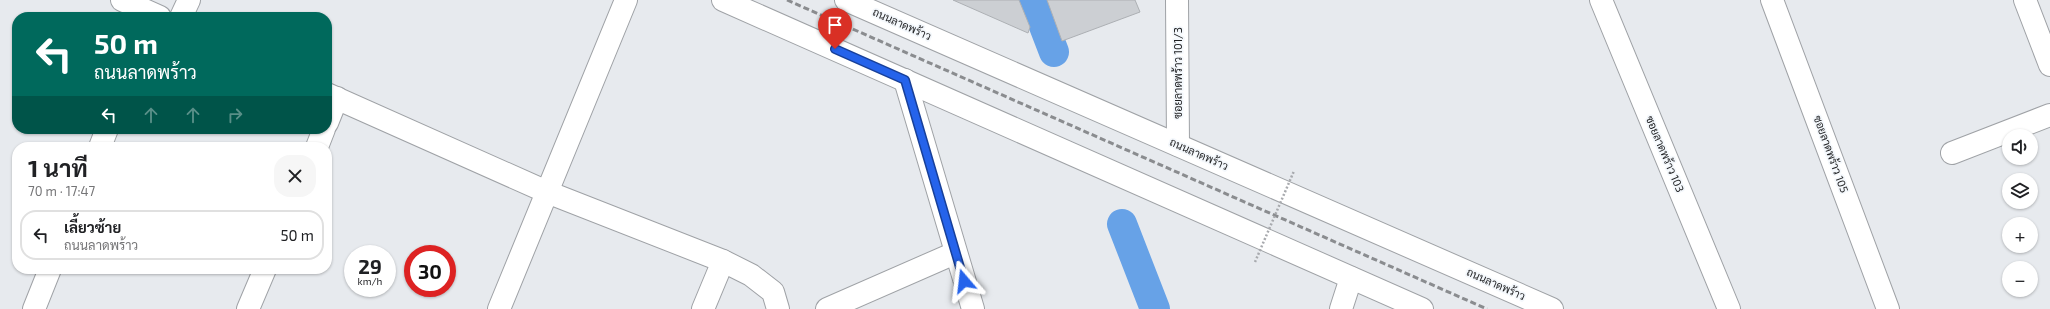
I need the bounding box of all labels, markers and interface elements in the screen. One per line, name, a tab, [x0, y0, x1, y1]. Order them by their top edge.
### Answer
street label: ถนนลาดพร้าว	[871, 5, 934, 42]
pin	[818, 8, 852, 49]
icon: arrive	[824, 14, 846, 36]
text: 50 m	[94, 26, 158, 60]
street label: ซอยลาดพร้าว 101/3	[1171, 27, 1184, 119]
icon: left	[28, 28, 80, 80]
text: ถนนลาดพร้าว	[94, 61, 197, 83]
icon: left	[98, 104, 120, 126]
icon: ahead	[140, 104, 162, 126]
icon: ahead	[182, 104, 204, 126]
icon: right	[224, 104, 246, 126]
street label: ซอยลาดพร้าว 105	[1811, 113, 1852, 194]
street label: ซอยลาดพร้าว 103	[1644, 114, 1687, 194]
map controls	[2002, 129, 2038, 297]
button: sound	[2002, 129, 2038, 165]
street label: ถนนลาดพร้าว	[1168, 135, 1231, 172]
text: 1 นาที	[28, 153, 88, 182]
button: close	[274, 155, 316, 197]
button: layers	[2002, 173, 2038, 209]
text: 70 m · 17:47	[28, 183, 95, 199]
button: +	[2002, 217, 2038, 253]
text: เลี้ยวซ้าย	[64, 218, 121, 236]
icon: left	[30, 224, 52, 246]
text: 50 m	[280, 226, 314, 244]
text: ถนนลาดพร้าว	[64, 237, 138, 253]
speed limit sign: 30	[404, 245, 456, 297]
text: 29	[358, 254, 382, 278]
position arrow	[943, 260, 985, 302]
button: −	[2002, 261, 2038, 297]
street label: ถนนลาดพร้าว	[1465, 265, 1528, 302]
text: km/h	[358, 275, 382, 287]

